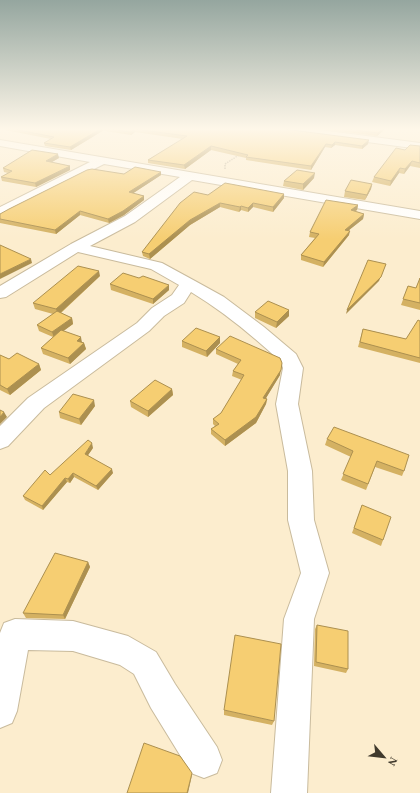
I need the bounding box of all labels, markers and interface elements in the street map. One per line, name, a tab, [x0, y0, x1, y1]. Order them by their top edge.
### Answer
north arrow	[364, 737, 404, 777]
text: N	[386, 755, 400, 768]

